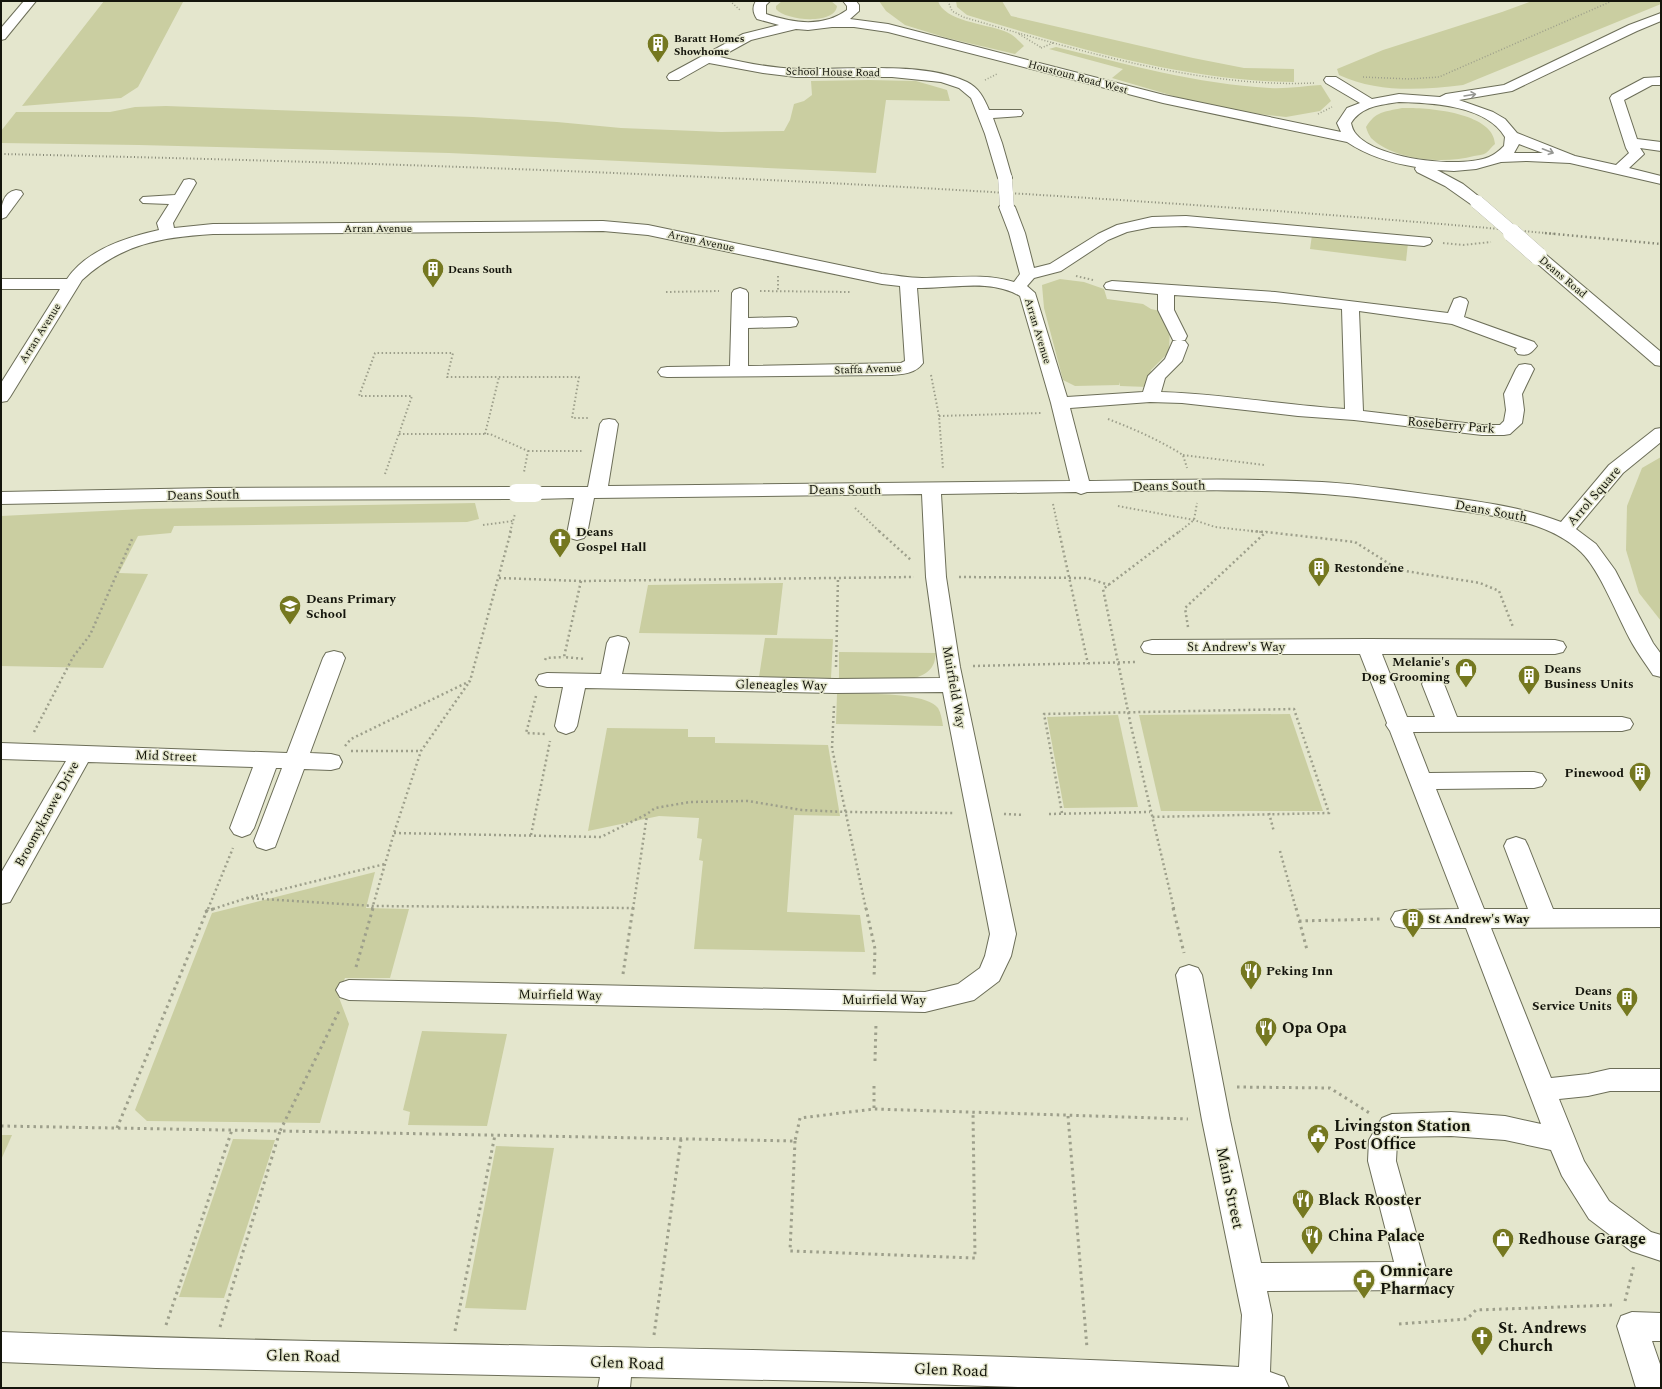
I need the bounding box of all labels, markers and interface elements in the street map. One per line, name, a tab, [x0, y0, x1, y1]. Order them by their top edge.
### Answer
place label: Baratt Homes Showhome	[674, 30, 745, 60]
building icon: Baratt Homes Showhome	[645, 31, 671, 64]
street label: Houstoun Road West	[1026, 55, 1130, 99]
street label: School House Road	[786, 63, 880, 81]
one-way arrow	[1463, 90, 1476, 98]
one-way arrow	[1542, 147, 1554, 155]
street label: Arran Avenue	[344, 220, 412, 237]
street label: Arran Avenue	[666, 226, 736, 256]
street label: Deans Road	[1535, 252, 1591, 302]
building icon: Deans South	[420, 256, 446, 289]
place label: Deans South	[448, 261, 513, 278]
street label: Arran Avenue	[1020, 296, 1056, 366]
street label: Arran Avenue	[15, 300, 65, 366]
street label: Staffa Avenue	[834, 359, 902, 379]
street label: Roseberry Park	[1406, 411, 1496, 439]
street label: Arrol Square	[1562, 462, 1626, 530]
street label: Deans South	[1132, 475, 1206, 497]
street label: Deans South	[809, 480, 882, 500]
street label: Deans South	[166, 484, 240, 506]
street label: Deans South	[1453, 495, 1529, 527]
place label: Deans Gospel Hall	[576, 522, 647, 557]
church icon: Deans Gospel Hall	[547, 526, 573, 559]
building icon: Restondene	[1306, 555, 1332, 588]
place label: Restondene	[1334, 558, 1404, 578]
place label: Deans Primary School	[306, 589, 396, 624]
school or university icon: Deans Primary School	[277, 593, 303, 626]
street label: St Andrew's Way	[1187, 637, 1286, 657]
street label: Muirfield Way	[937, 644, 971, 730]
place label: Melanie's Dog Grooming	[1361, 652, 1450, 687]
shop icon: Melanie's Dog Grooming	[1453, 656, 1479, 689]
place label: Deans Business Units	[1544, 659, 1634, 694]
building icon: Deans Business Units	[1516, 663, 1542, 696]
street label: Gleneagles Way	[735, 674, 828, 696]
street label: Mid Street	[135, 745, 197, 767]
street label: Broomyknowe Drive	[10, 757, 84, 871]
building icon: Pinewood	[1627, 760, 1653, 793]
place label: Pinewood	[1565, 763, 1624, 783]
building icon: St Andrew's Way	[1400, 906, 1426, 939]
place label: St Andrew's Way	[1428, 909, 1530, 929]
restaurant icon: Peking Inn	[1238, 958, 1264, 991]
place label: Peking Inn	[1266, 961, 1333, 981]
place label: Deans Service Units	[1532, 981, 1612, 1016]
street label: Muirfield Way	[518, 984, 603, 1006]
building icon: Deans Service Units	[1614, 985, 1640, 1018]
street label: Muirfield Way	[842, 990, 926, 1010]
restaurant icon: Opa Opa	[1253, 1015, 1279, 1048]
place label: Opa Opa	[1282, 1016, 1347, 1040]
place label: Livingston Station Post Office	[1334, 1114, 1471, 1156]
public building icon: Livingston Station Post Office	[1305, 1122, 1331, 1155]
street label: Main Street	[1210, 1145, 1250, 1232]
restaurant icon: Black Rooster	[1290, 1187, 1316, 1220]
place label: Black Rooster	[1318, 1188, 1421, 1212]
restaurant icon: China Palace	[1299, 1223, 1325, 1256]
place label: China Palace	[1328, 1224, 1425, 1248]
shop icon: Redhouse Garage	[1490, 1226, 1516, 1259]
place label: Redhouse Garage	[1518, 1227, 1646, 1251]
place label: Omnicare Pharmacy	[1380, 1259, 1455, 1301]
pharmacy icon: Omnicare Pharmacy	[1351, 1267, 1377, 1300]
place label: St. Andrews Church	[1498, 1316, 1587, 1358]
church icon: St. Andrews Church	[1469, 1324, 1495, 1357]
street label: Glen Road	[266, 1343, 340, 1369]
street label: Glen Road	[590, 1350, 665, 1376]
street label: Glen Road	[914, 1357, 989, 1383]

